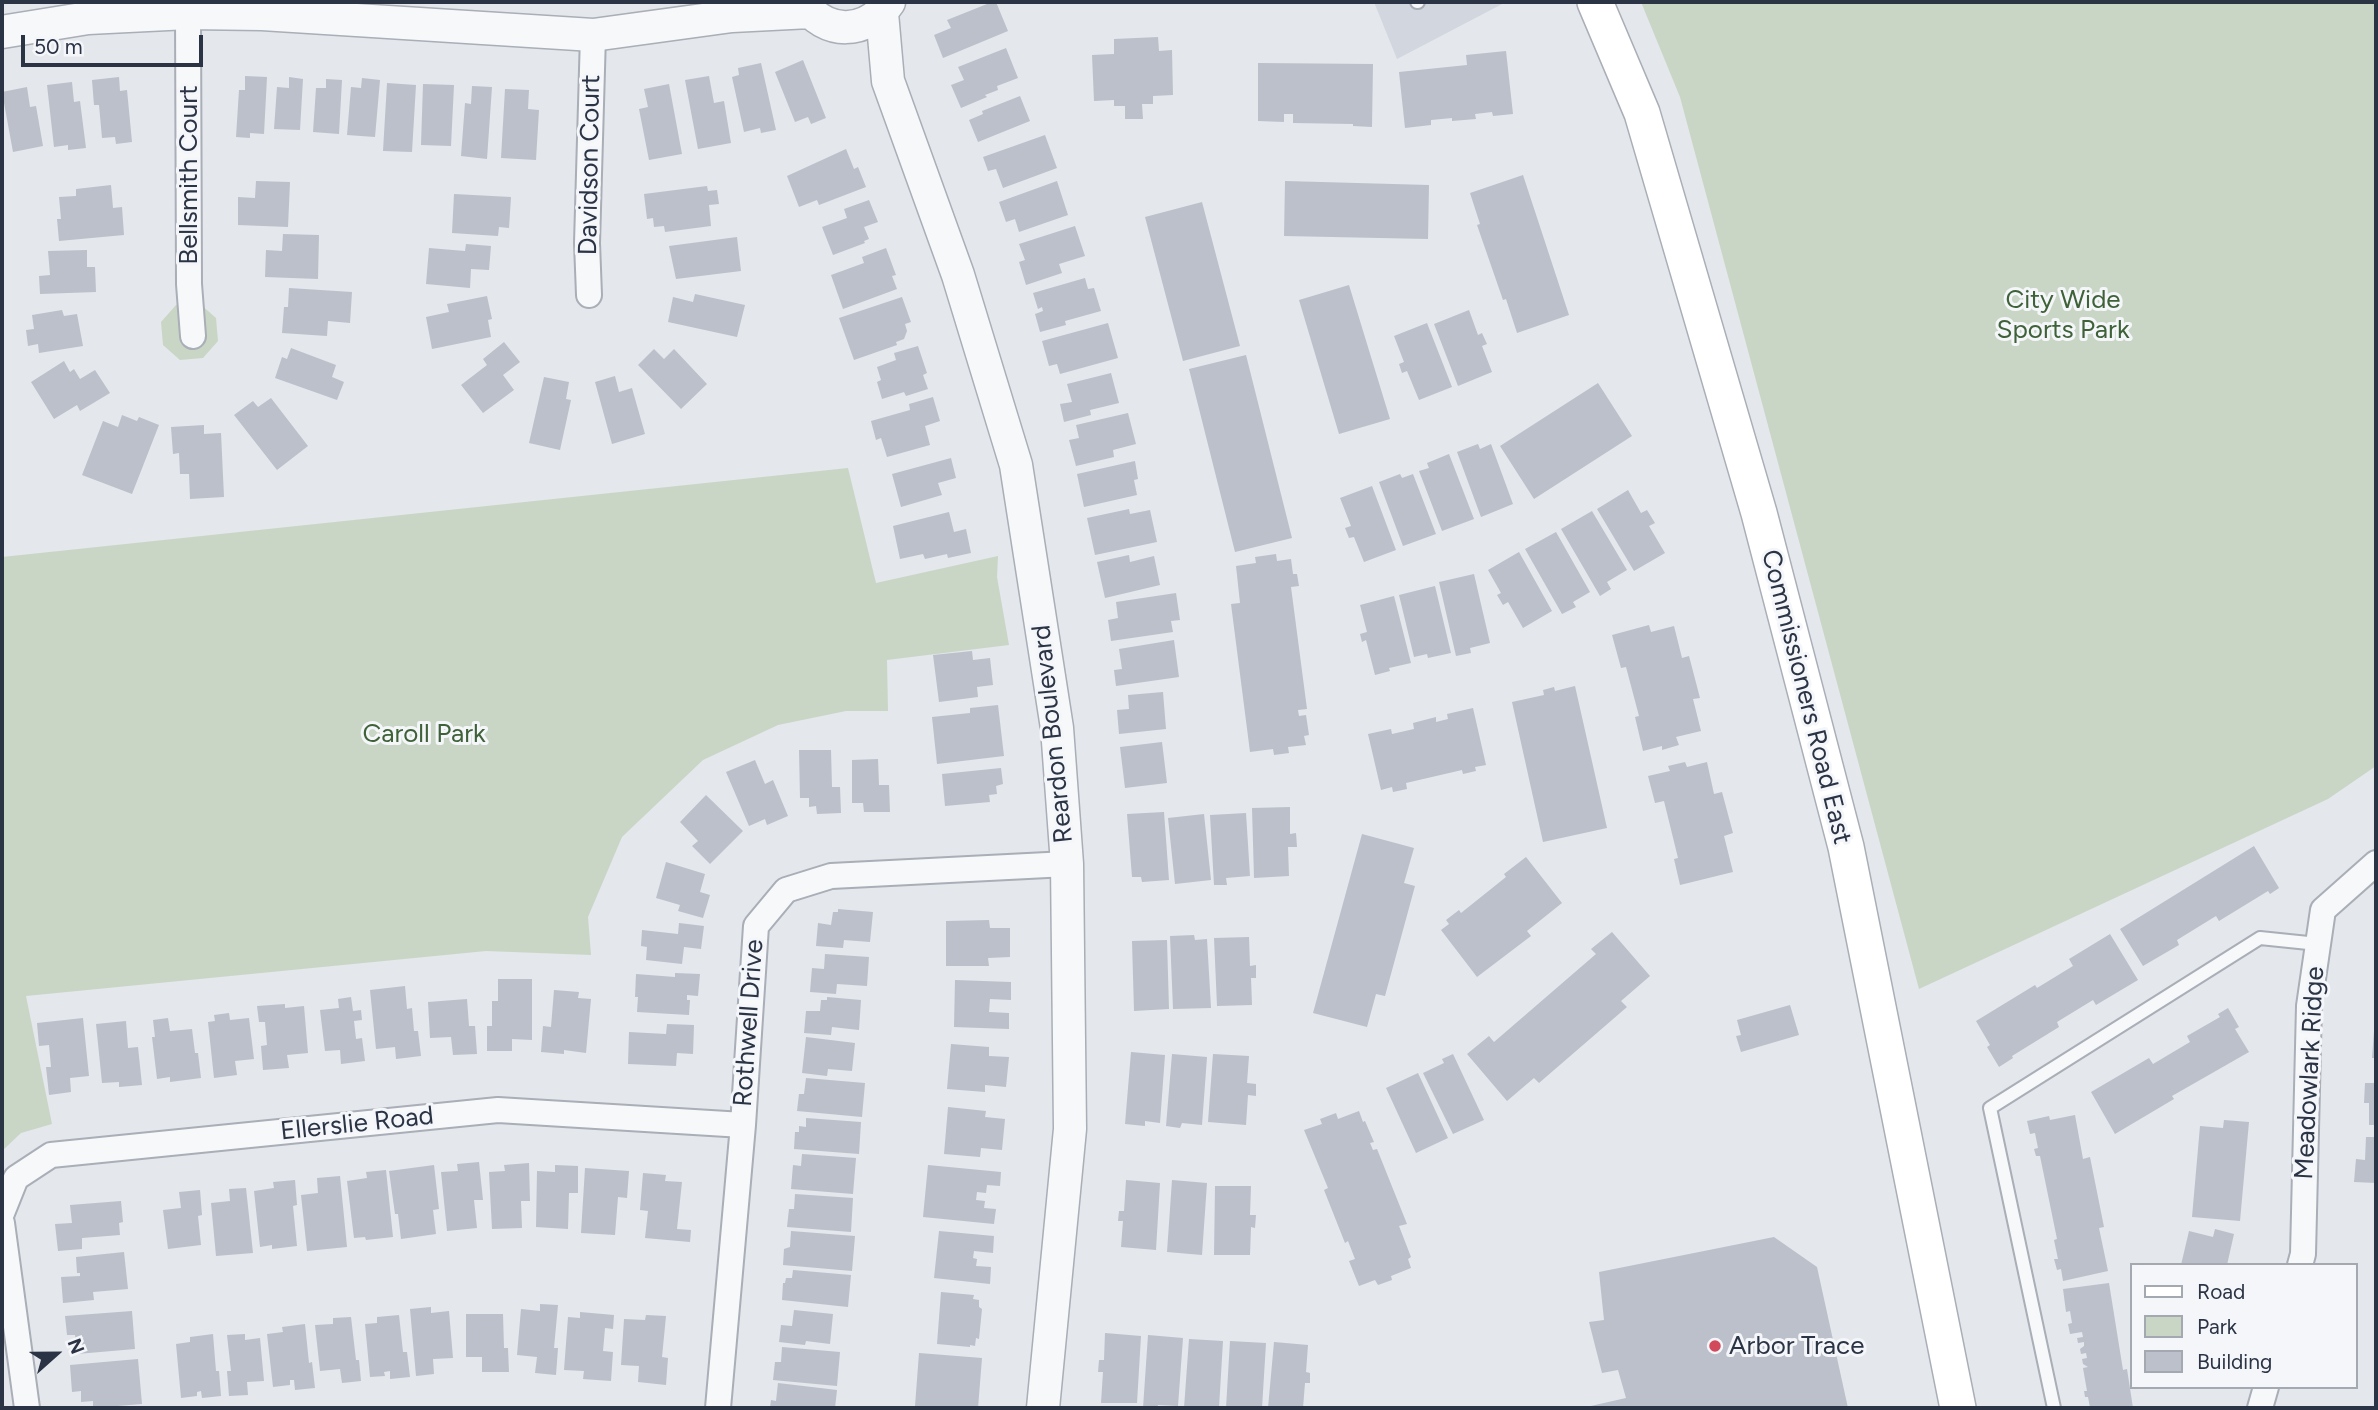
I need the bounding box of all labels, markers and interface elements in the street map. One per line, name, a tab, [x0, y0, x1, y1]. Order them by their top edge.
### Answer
scale bar	[24, 21, 206, 65]
text: 50 m	[34, 34, 83, 59]
street label: Davidson Court	[573, 74, 607, 256]
street label: Bellsmith Court	[173, 85, 205, 265]
park label: City Wide Sports Park	[1996, 284, 2130, 346]
street label: Commissioners Road East	[1754, 547, 1858, 847]
street label: Reardon Boulevard	[1026, 623, 1080, 845]
park label: Caroll Park	[362, 718, 486, 750]
street label: Rothwell Drive	[728, 938, 770, 1108]
street label: Meadowlark Ridge	[2289, 966, 2331, 1180]
street label: Ellerslie Road	[279, 1100, 435, 1148]
legend	[2130, 1263, 2357, 1389]
text: Road	[2197, 1279, 2245, 1304]
text: Park	[2197, 1314, 2237, 1339]
north arrow	[21, 1319, 91, 1389]
place label: Arbor Trace	[1729, 1330, 1864, 1362]
text: N	[63, 1335, 89, 1357]
marker: Arbor Trace	[1707, 1338, 1723, 1354]
text: Building	[2197, 1349, 2272, 1374]

